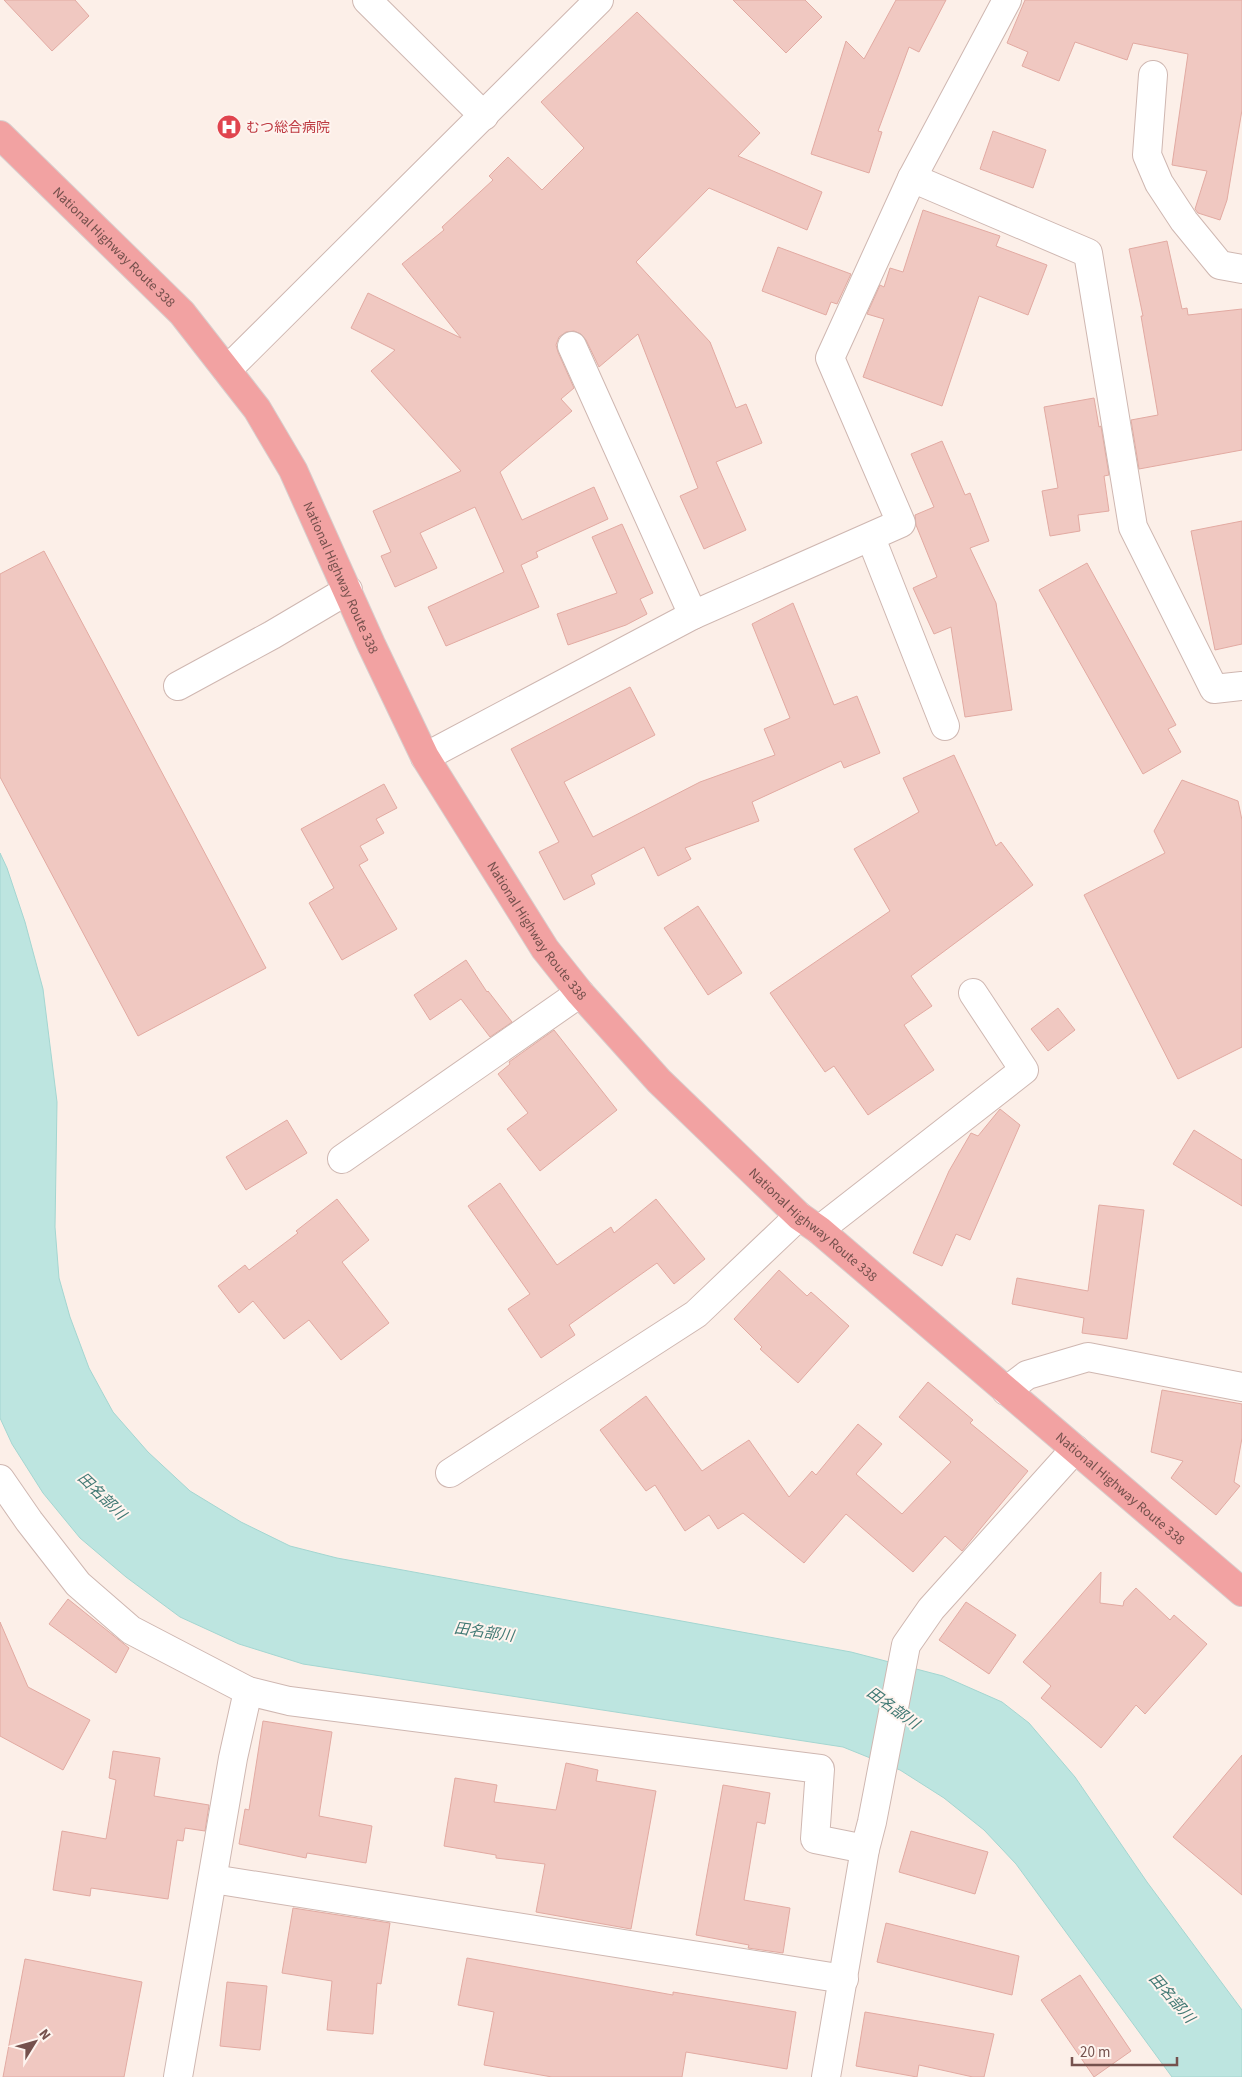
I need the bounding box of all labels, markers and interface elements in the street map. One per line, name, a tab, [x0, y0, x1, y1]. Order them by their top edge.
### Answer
hospital icon: むつ総合病院	[216, 114, 242, 140]
place label: むつ総合病院	[246, 118, 330, 138]
street label: National Highway Route 338	[48, 183, 180, 312]
street label: National Highway Route 338	[297, 499, 383, 657]
street label: National Highway Route 338	[482, 858, 591, 1005]
street label: National Highway Route 338	[744, 1164, 881, 1287]
street label: National Highway Route 338	[1051, 1428, 1189, 1550]
water label: 田名部川	[73, 1468, 132, 1526]
water label: 田名部川	[453, 1618, 517, 1647]
water label: 田名部川	[862, 1682, 925, 1736]
water label: 田名部川	[1144, 1969, 1201, 2029]
north arrow	[10, 2017, 60, 2067]
text: N	[34, 2025, 55, 2045]
scale bar	[1072, 2034, 1177, 2066]
text: 20 m	[1080, 2042, 1110, 2063]

